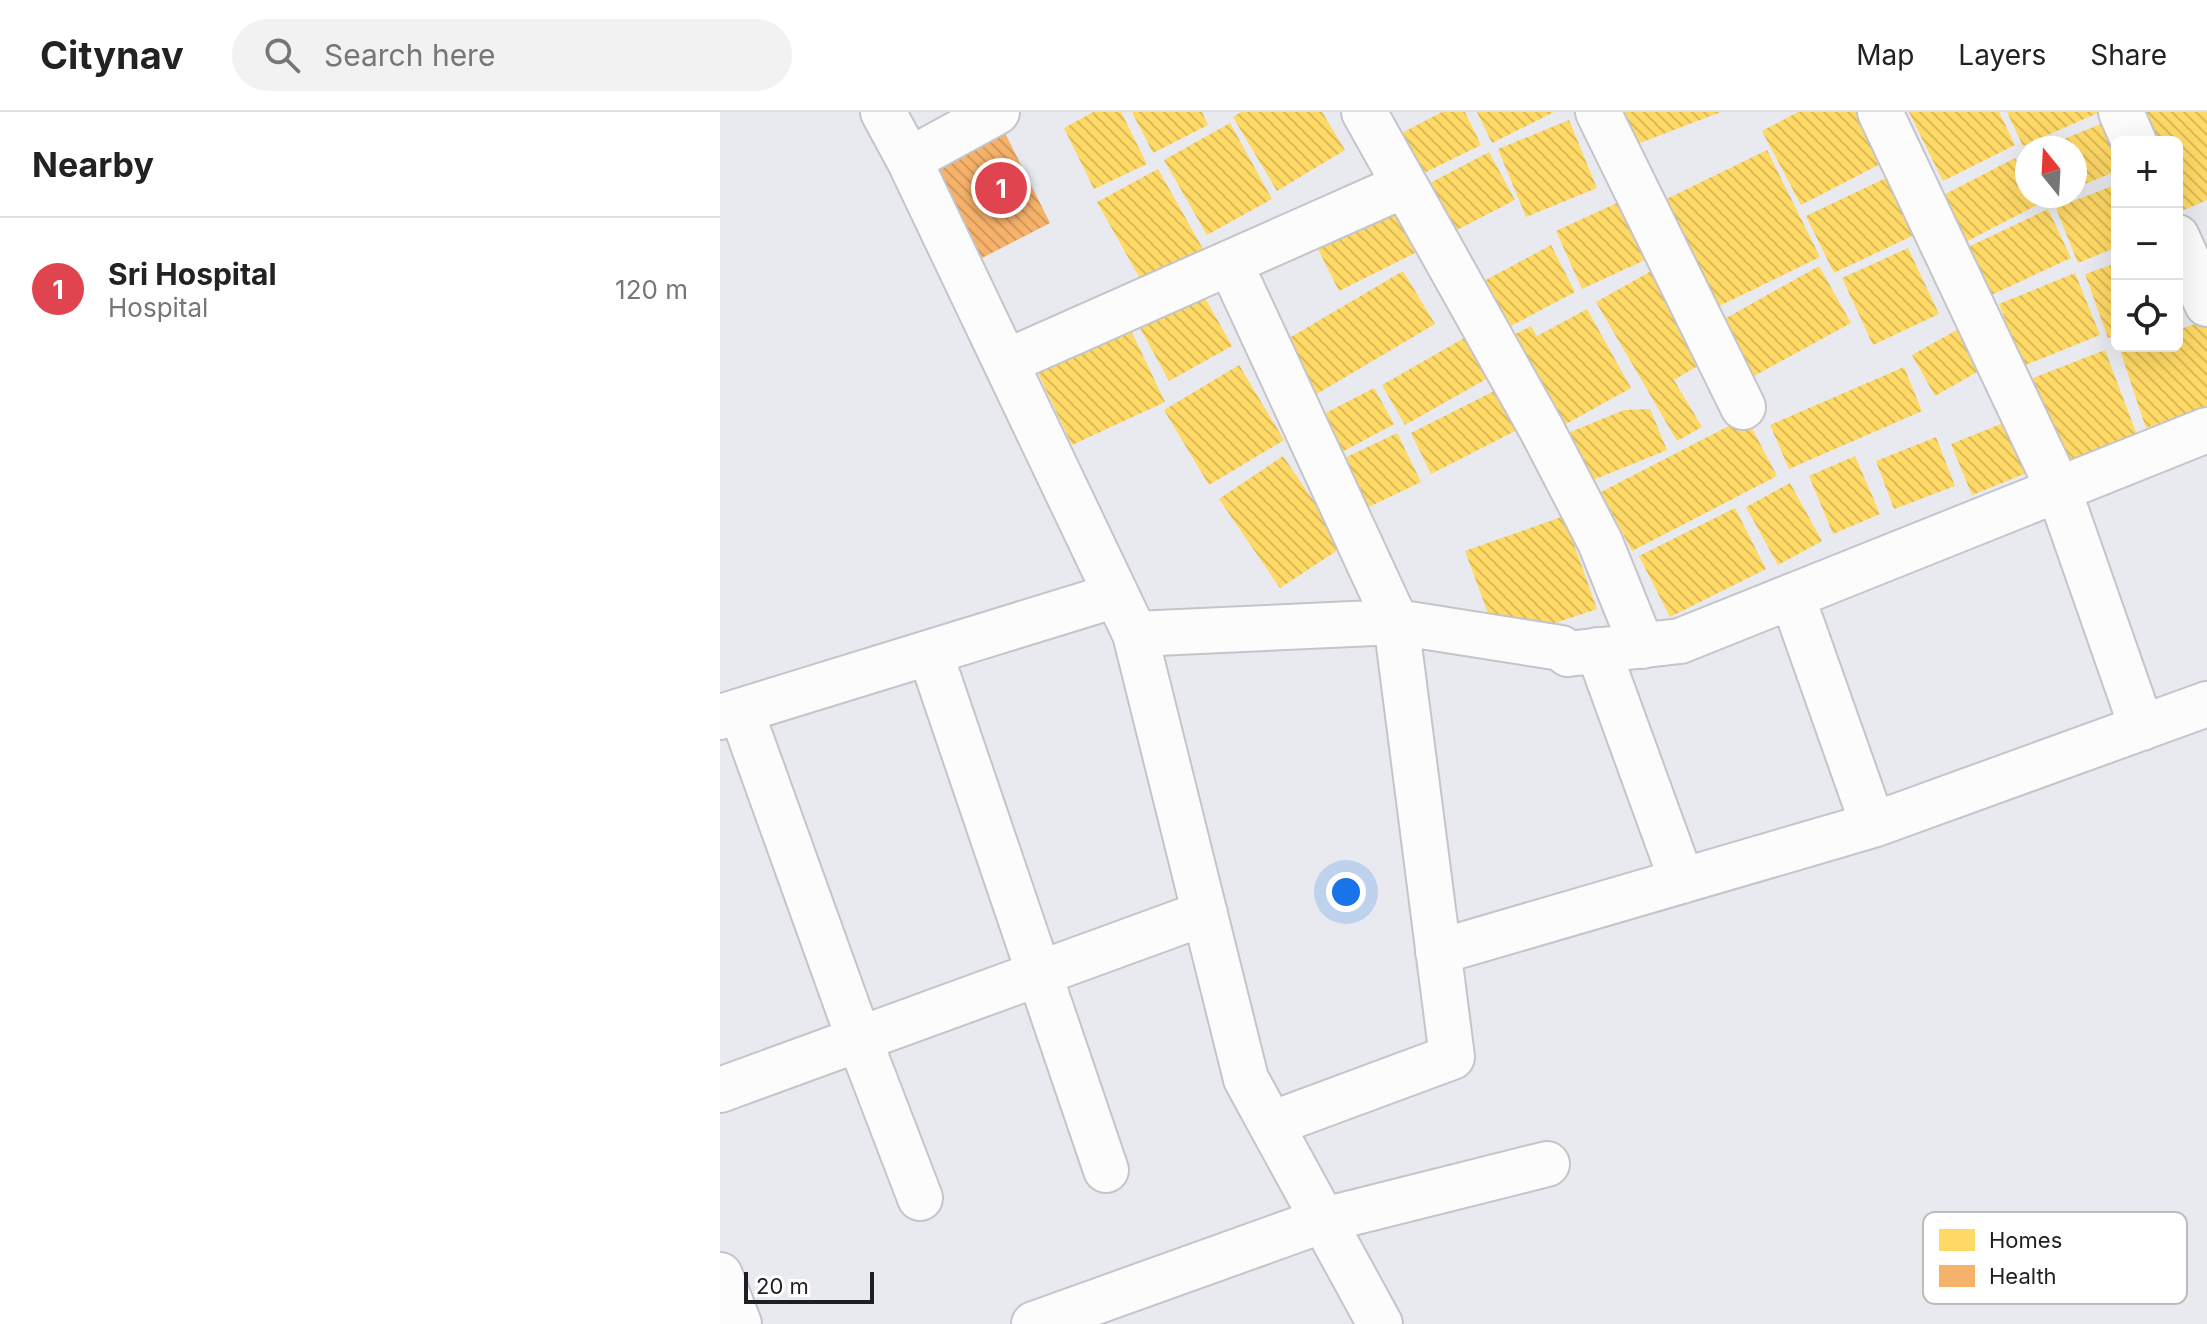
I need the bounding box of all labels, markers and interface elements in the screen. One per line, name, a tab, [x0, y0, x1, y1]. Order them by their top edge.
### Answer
search box	[232, 19, 792, 91]
text: Citynav	[40, 32, 184, 78]
icon: search	[260, 33, 304, 77]
text: Search here	[324, 37, 495, 73]
text: Map	[1856, 38, 1914, 72]
text: Layers	[1958, 38, 2046, 72]
text: Share	[2090, 38, 2167, 72]
north arrow	[2015, 136, 2087, 208]
map controls	[2111, 136, 2183, 352]
button: +	[2111, 136, 2183, 208]
text: Nearby	[32, 144, 154, 185]
pin: 1	[975, 158, 1027, 218]
button: −	[2111, 208, 2183, 280]
text: Sri Hospital	[108, 256, 277, 292]
text: 1	[52, 274, 64, 305]
text: 120 m	[615, 274, 688, 305]
button: locate	[2111, 280, 2183, 352]
text: Hospital	[108, 292, 208, 323]
your location	[1326, 872, 1366, 912]
legend	[1923, 1212, 2187, 1304]
text: Homes	[1989, 1227, 2062, 1253]
text: Health	[1989, 1263, 2057, 1289]
scale bar	[744, 1268, 874, 1304]
text: 20 m	[756, 1273, 809, 1299]

